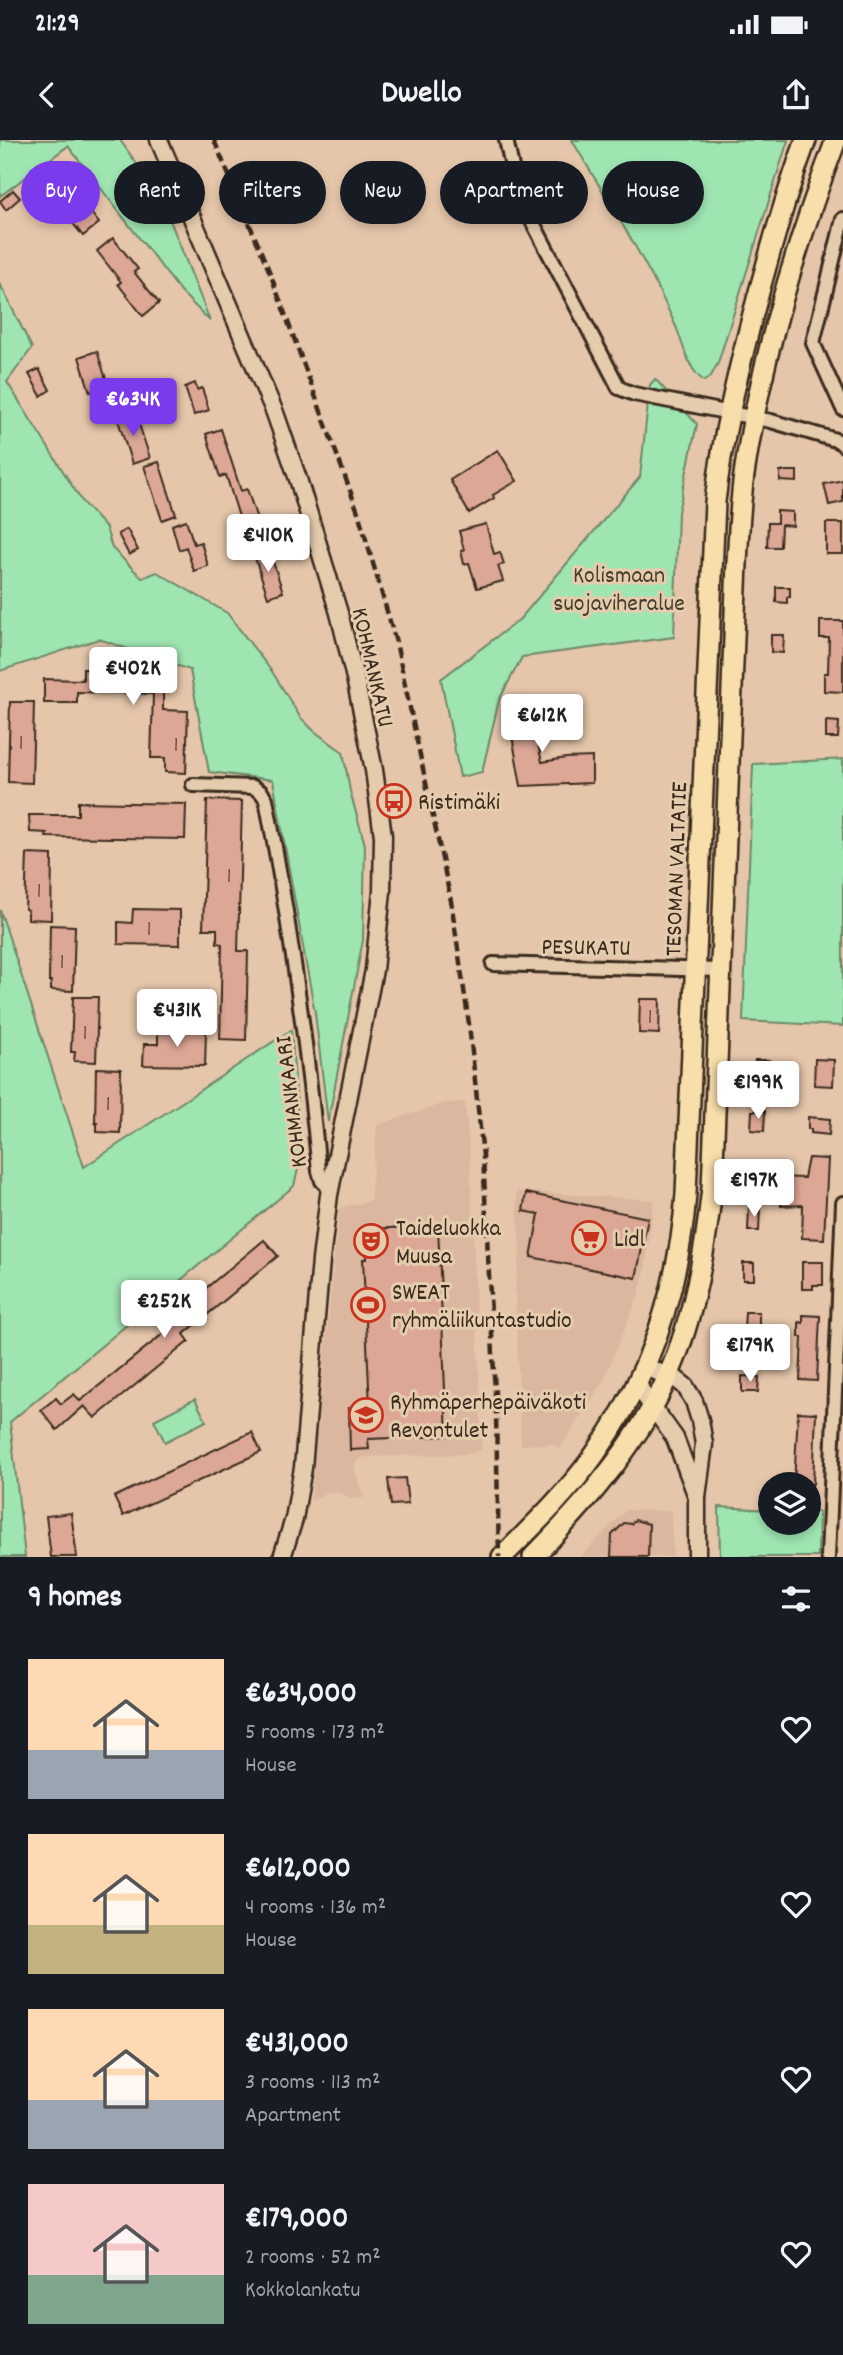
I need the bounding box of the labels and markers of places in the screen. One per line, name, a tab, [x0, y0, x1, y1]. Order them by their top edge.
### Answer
pin: €634K	[84, 378, 182, 438]
pin: €410K	[219, 514, 317, 574]
pin: €402K	[84, 648, 182, 707]
pin: €612K	[493, 694, 591, 754]
bus stop icon: Ristimäki	[375, 782, 413, 820]
place label: Ristimäki	[418, 787, 500, 821]
pin: €431K	[128, 990, 226, 1049]
pin: €199K	[709, 1062, 807, 1121]
pin: €197K	[705, 1160, 803, 1219]
place label: Taideluokka Muusa	[396, 1213, 501, 1275]
supermarket icon: Lidl	[570, 1219, 608, 1257]
theatre icon: Taideluokka Muusa	[352, 1222, 390, 1260]
place label: Lidl	[614, 1224, 645, 1258]
place label: SWEAT ryhmäliikuntastudio	[392, 1277, 572, 1339]
pin: €252K	[115, 1280, 213, 1340]
sports icon: SWEAT ryhmäliikuntastudio	[349, 1286, 387, 1324]
pin: €179K	[701, 1324, 799, 1384]
place label: Ryhmäperhepäiväkoti Revontulet	[390, 1387, 586, 1449]
school or university icon: Ryhmäperhepäiväkoti Revontulet	[347, 1396, 385, 1434]

